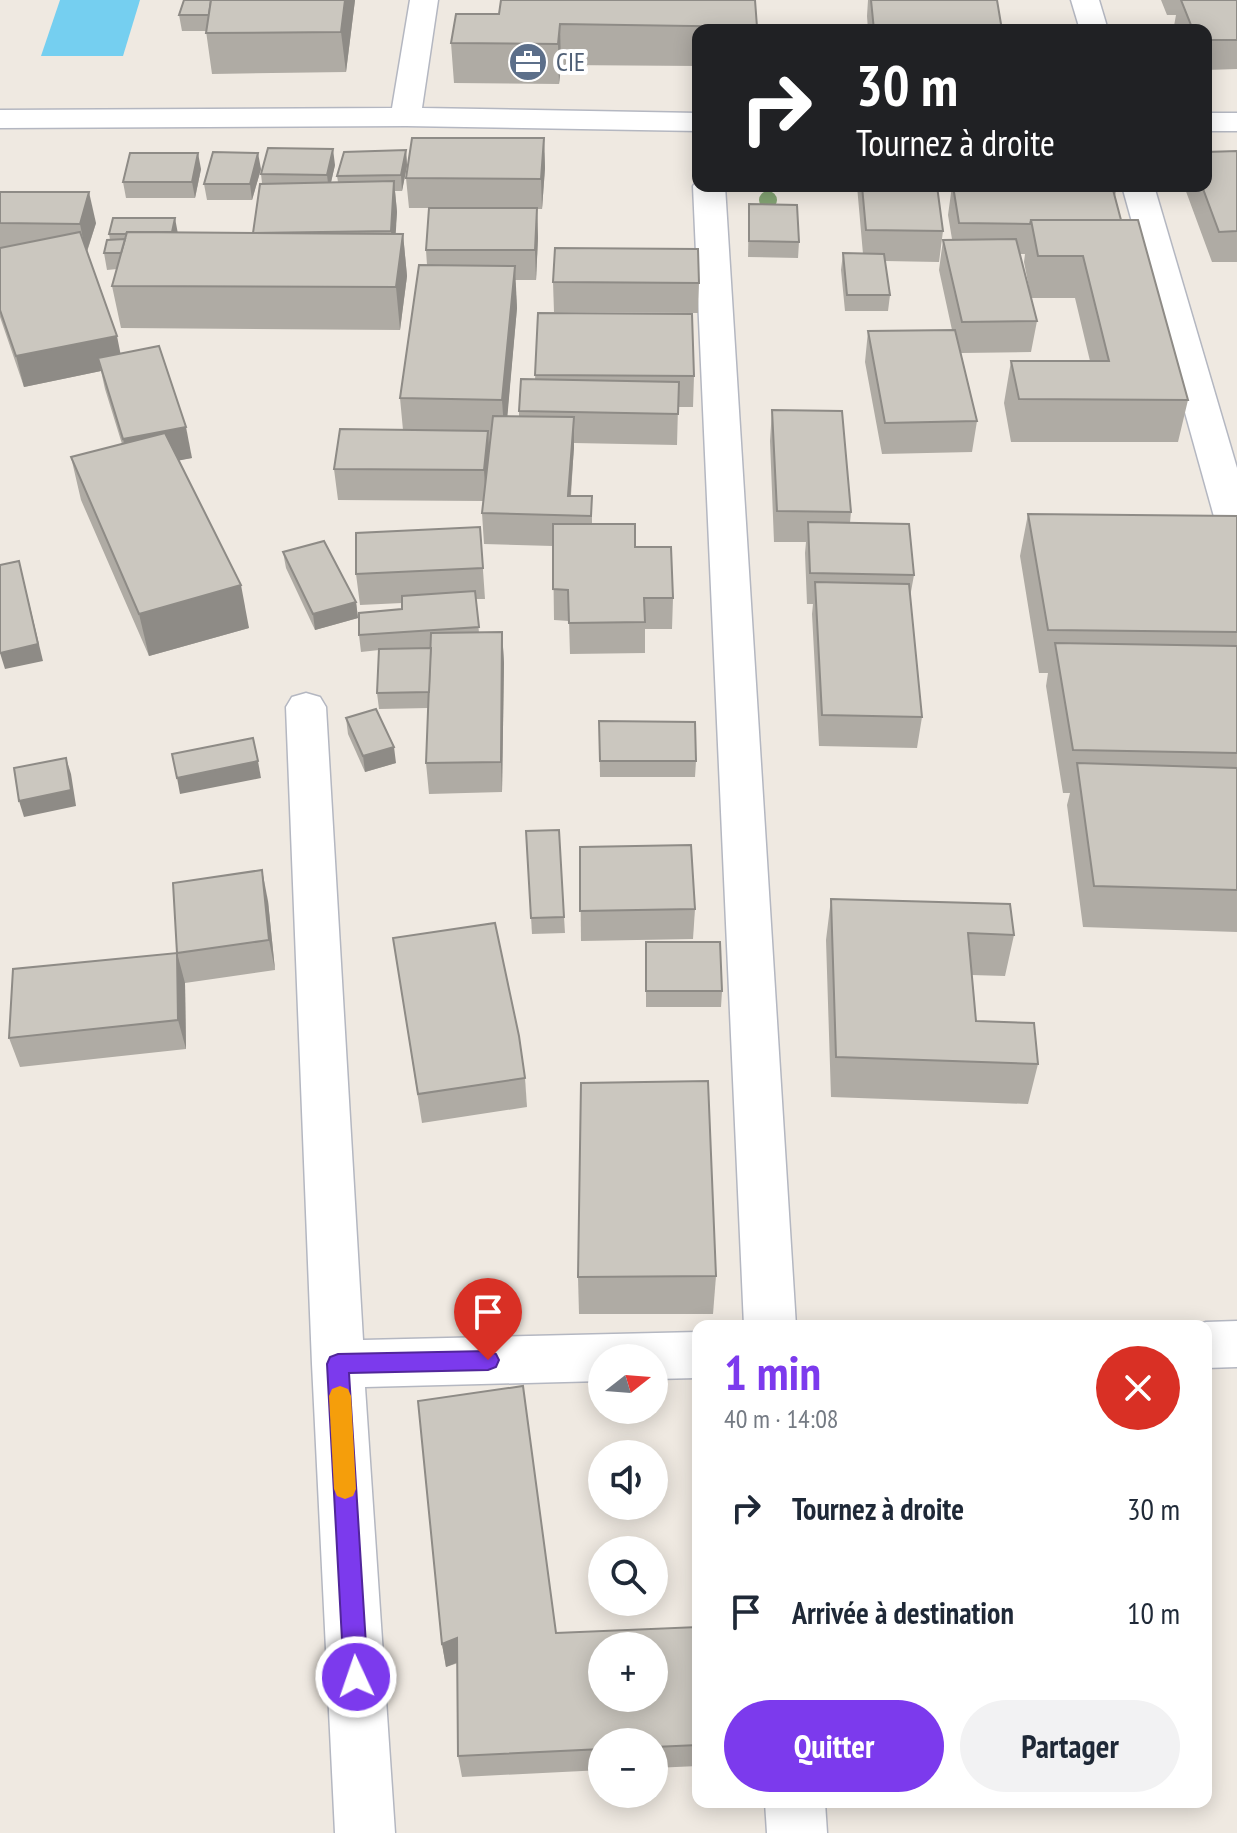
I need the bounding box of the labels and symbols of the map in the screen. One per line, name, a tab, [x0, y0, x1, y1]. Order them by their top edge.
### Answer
office icon: CIE	[507, 41, 549, 83]
place label: CIE	[556, 45, 585, 78]
pin	[454, 1278, 522, 1360]
north arrow	[588, 1344, 668, 1424]
position arrow	[314, 1635, 398, 1719]

